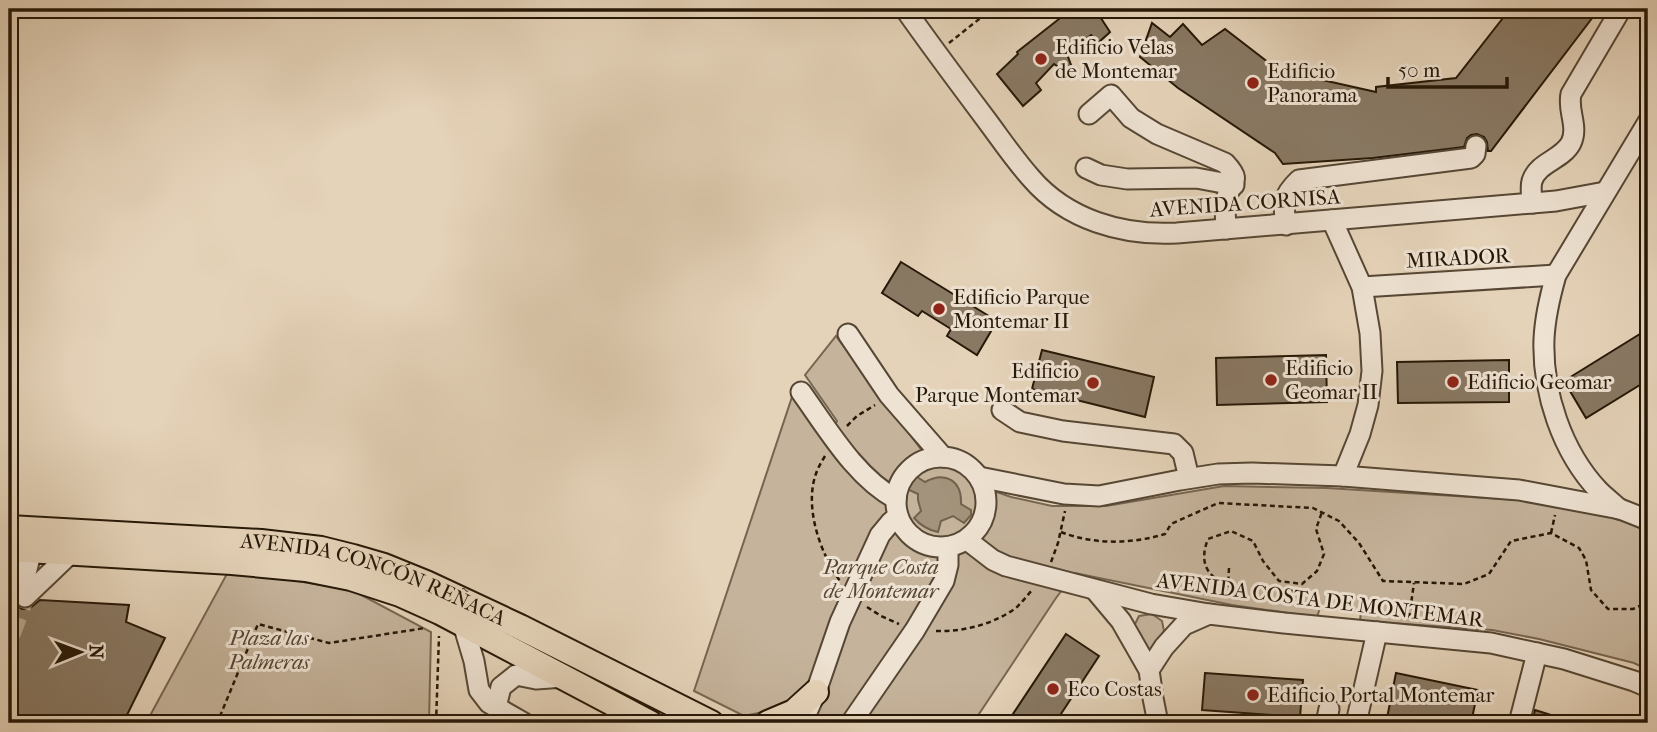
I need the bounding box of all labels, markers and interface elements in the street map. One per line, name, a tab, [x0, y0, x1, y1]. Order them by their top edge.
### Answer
place label: Edificio Velas de Montemar	[1055, 35, 1177, 83]
scale bar	[1388, 46, 1506, 90]
marker: Edificio Velas de Montemar	[1033, 51, 1049, 67]
text: 50 m	[1398, 58, 1441, 82]
place label: Edificio Panorama	[1267, 59, 1358, 107]
marker: Edificio Panorama	[1245, 75, 1261, 91]
street label: AVENIDA CORNISA	[1148, 184, 1341, 222]
street label: MIRADOR	[1405, 243, 1511, 273]
place label: Edificio Parque Montemar II	[953, 285, 1090, 333]
marker: Edificio Parque Montemar II	[931, 301, 947, 317]
place label: Edificio Geomar II	[1285, 356, 1378, 404]
place label: Edificio Parque Montemar	[915, 359, 1079, 407]
place label: Edificio Geomar	[1467, 370, 1612, 394]
marker: Edificio Geomar II	[1263, 372, 1279, 388]
marker: Edificio Geomar	[1445, 374, 1461, 390]
marker: Edificio Parque Montemar	[1085, 375, 1101, 391]
street label: AVENIDA CONCÓN REÑACA	[239, 529, 510, 631]
park label: Parque Costa de Montemar	[822, 555, 940, 603]
street label: AVENIDA COSTA DE MONTEMAR	[1154, 568, 1486, 632]
north arrow	[46, 616, 116, 686]
park label: Plaza las Palmeras	[227, 626, 310, 674]
text: N	[85, 644, 107, 660]
place label: Eco Costas	[1067, 677, 1162, 701]
marker: Eco Costas	[1045, 681, 1061, 697]
place label: Edificio Portal Montemar	[1267, 683, 1494, 707]
marker: Edificio Portal Montemar	[1245, 687, 1261, 703]

